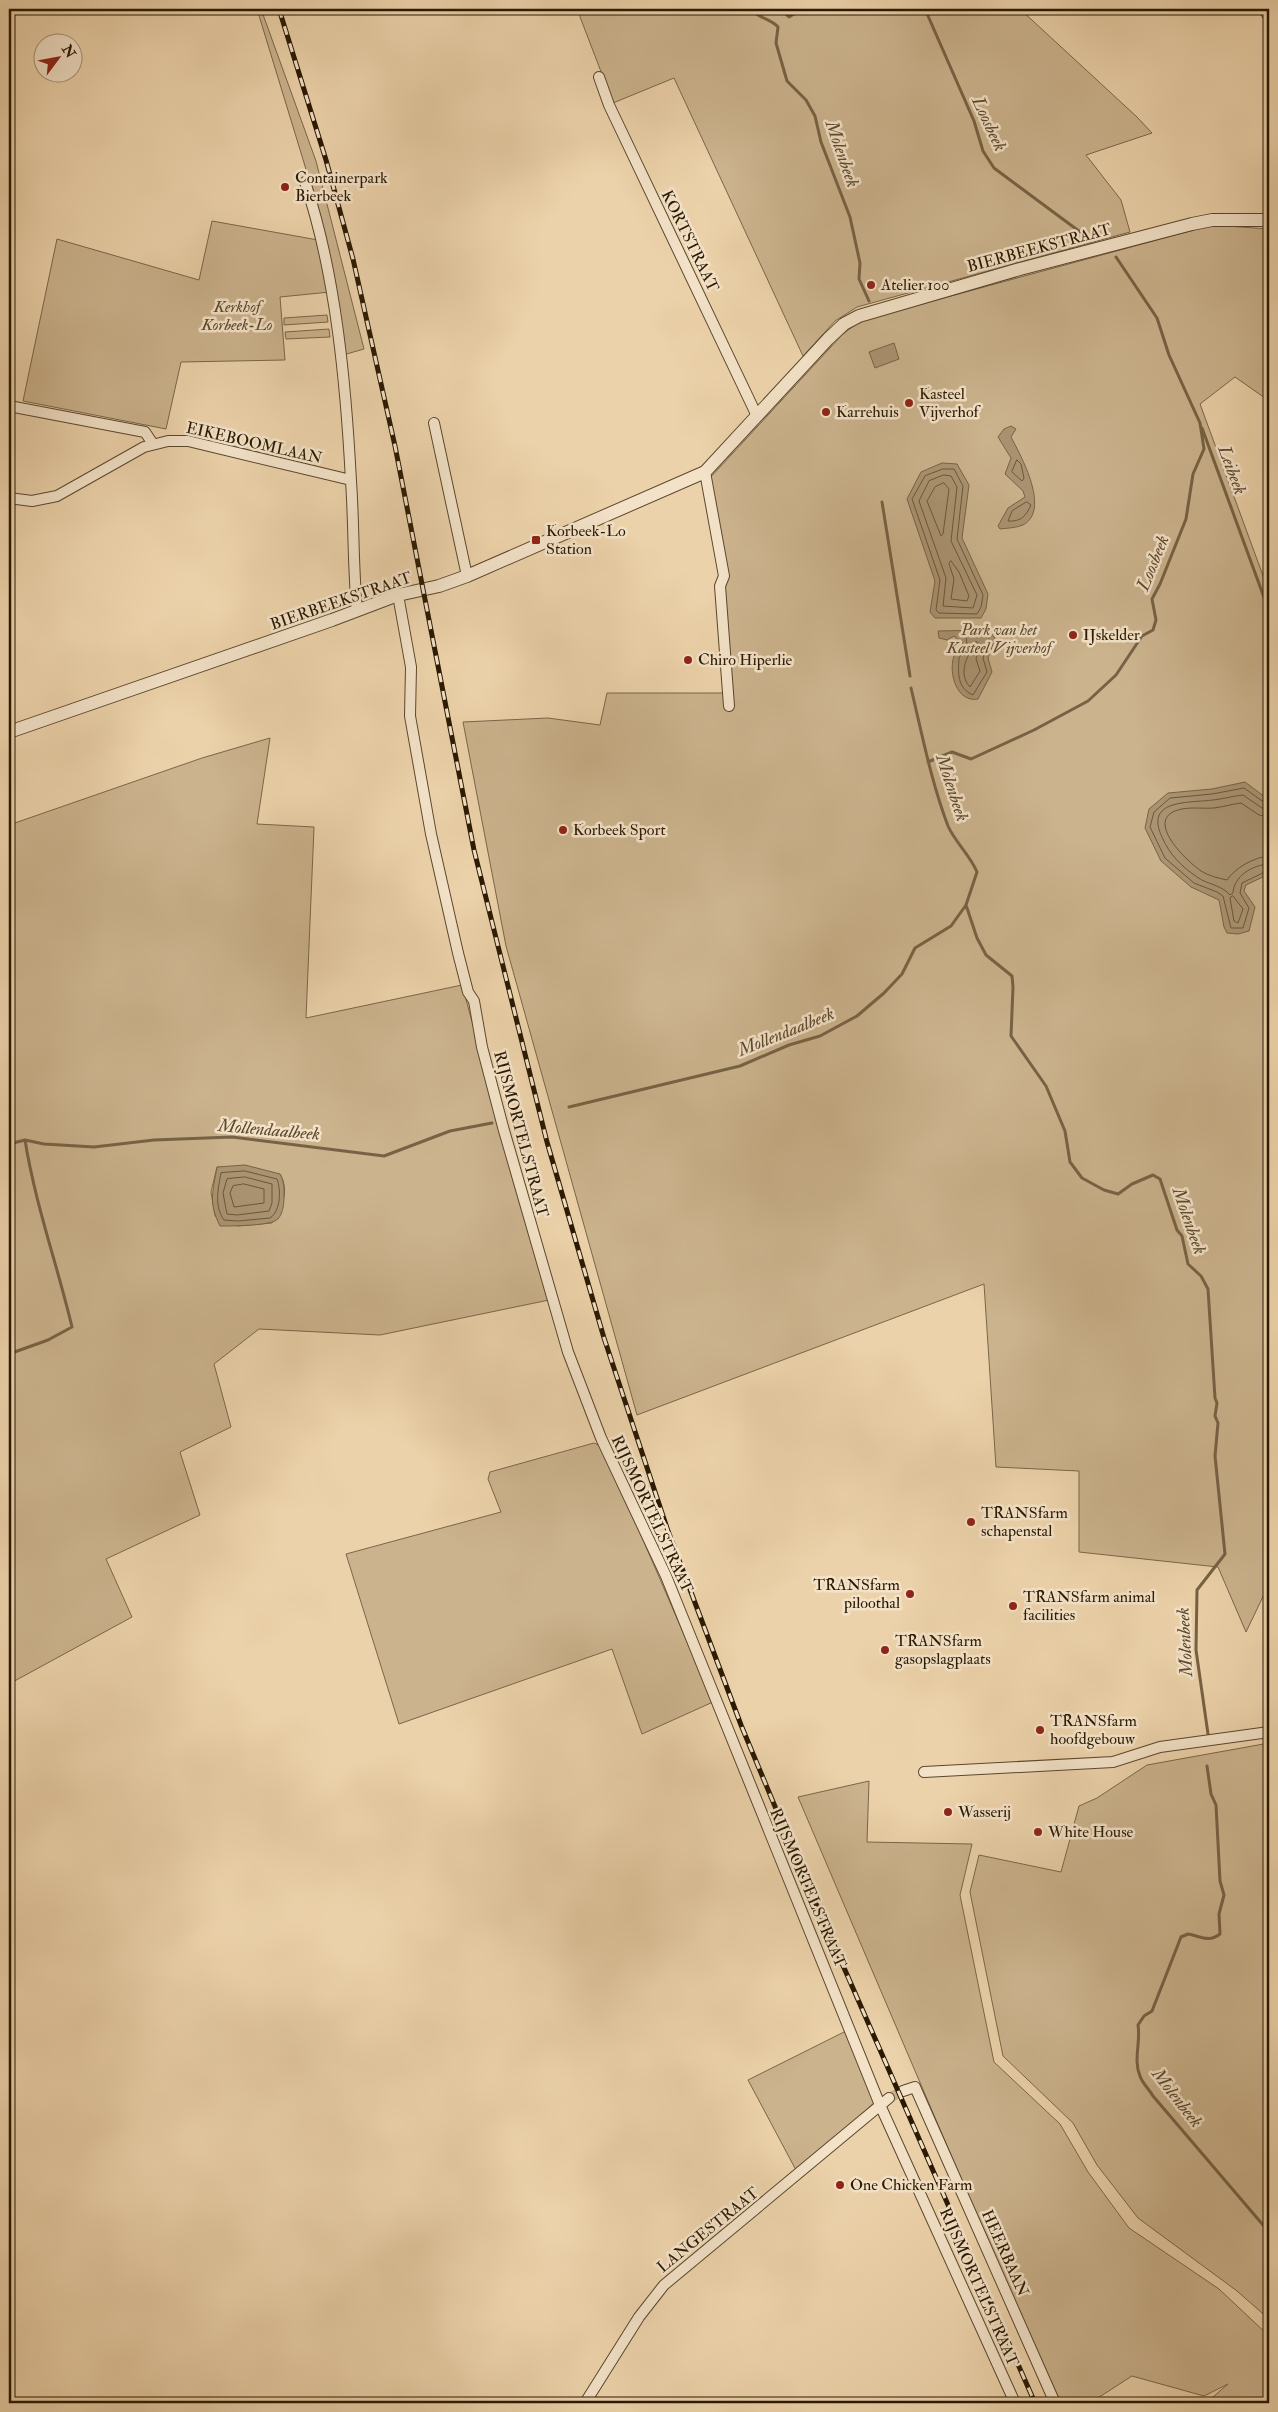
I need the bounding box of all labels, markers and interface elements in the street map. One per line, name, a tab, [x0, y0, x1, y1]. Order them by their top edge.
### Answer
north arrow	[32, 32, 82, 82]
text: N	[58, 41, 79, 62]
water label: Loosbeek	[966, 92, 1012, 155]
water label: Molenbeek	[820, 117, 864, 190]
place label: Containerpark Bierbeek	[295, 168, 388, 206]
marker: Containerpark Bierbeek	[279, 181, 291, 193]
street label: KORTSTRAAT	[657, 187, 723, 295]
street label: BIERBEEKSTRAAT	[965, 219, 1113, 277]
place label: Atelier 100	[880, 275, 949, 295]
marker: Atelier 100	[865, 279, 877, 291]
park label: Kerkhof Korbeek-Lo	[200, 297, 273, 335]
place label: Kasteel Vijverhof	[919, 384, 982, 422]
marker: Kasteel Vijverhof	[903, 397, 915, 409]
place label: Karrehuis	[836, 402, 899, 422]
marker: Karrehuis	[820, 406, 832, 418]
street label: EIKEBOOMLAAN	[184, 418, 325, 469]
water label: Leibeek	[1212, 441, 1252, 498]
place label: Korbeek-Lo Station	[546, 521, 626, 559]
water label: Loosbeek	[1131, 532, 1174, 595]
marker: Korbeek-Lo Station	[530, 534, 542, 546]
street label: BIERBEEKSTRAAT	[268, 567, 414, 635]
park label: Park van het Kasteel Vijverhof	[946, 620, 1056, 658]
place label: IJskelder	[1083, 625, 1140, 646]
marker: IJskelder	[1067, 629, 1079, 641]
place label: Chiro Hiperlie	[698, 650, 793, 671]
marker: Chiro Hiperlie	[682, 654, 694, 666]
water label: Molenbeek	[930, 751, 974, 824]
place label: Korbeek Sport	[573, 820, 666, 841]
marker: Korbeek Sport	[557, 824, 569, 836]
water label: Mollendaalbeek	[733, 1002, 838, 1062]
street label: RIJSMORTELSTRAAT	[488, 1049, 553, 1220]
water label: Mollendaalbeek	[216, 1114, 321, 1146]
water label: Molenbeek	[1167, 1184, 1211, 1257]
street label: RIJSMORTELSTRAAT	[606, 1432, 697, 1596]
place label: TRANSfarm schapenstal	[981, 1503, 1068, 1542]
marker: TRANSfarm schapenstal	[965, 1516, 977, 1528]
place label: TRANSfarm piloothal	[813, 1575, 901, 1614]
place label: TRANSfarm animal facilities	[1023, 1587, 1155, 1625]
marker: TRANSfarm piloothal	[904, 1588, 916, 1600]
marker: TRANSfarm animal facilities	[1007, 1600, 1019, 1612]
water label: Molenbeek	[1172, 1607, 1198, 1678]
place label: TRANSfarm gasopslagplaats	[895, 1631, 991, 1670]
marker: TRANSfarm gasopslagplaats	[879, 1644, 891, 1656]
place label: TRANSfarm hoofdgebouw	[1050, 1711, 1137, 1749]
marker: TRANSfarm hoofdgebouw	[1034, 1724, 1046, 1736]
place label: Wasserij	[957, 1802, 1011, 1822]
street label: RIJSMORTELSTRAAT	[764, 1805, 851, 1971]
marker: Wasserij	[942, 1806, 954, 1818]
place label: White House	[1047, 1822, 1134, 1842]
marker: White House	[1032, 1826, 1044, 1838]
water label: Molenbeek	[1146, 2063, 1207, 2132]
place label: One Chicken Farm	[850, 2175, 973, 2195]
marker: One Chicken Farm	[834, 2179, 846, 2191]
street label: LANGESTRAAT	[653, 2183, 763, 2277]
street label: RIJSMORTELSTRAAT	[934, 2205, 1023, 2370]
street label: HEERBAAN	[977, 2207, 1033, 2300]

